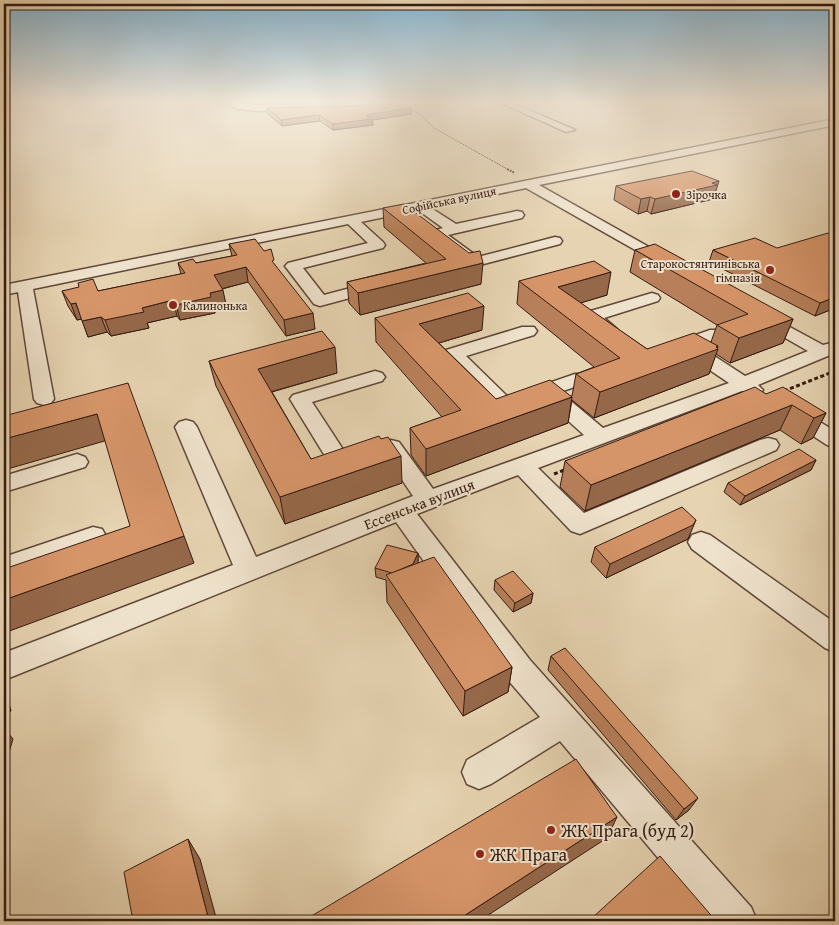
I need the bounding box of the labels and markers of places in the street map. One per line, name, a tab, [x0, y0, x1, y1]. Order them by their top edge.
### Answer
place label: Зірочка	[686, 186, 727, 203]
marker: Зірочка	[670, 188, 682, 200]
place label: Старокостянтинівська гімназія	[641, 255, 760, 286]
marker: Старокостянтинівська гімназія	[764, 264, 776, 276]
place label: Калинонька	[183, 297, 248, 314]
marker: Калинонька	[167, 299, 179, 311]
place label: ЖК Прага (буд 2)	[560, 817, 694, 844]
marker: ЖК Прага (буд 2)	[545, 824, 557, 836]
place label: ЖК Прага	[489, 841, 567, 868]
marker: ЖК Прага	[474, 848, 486, 860]

